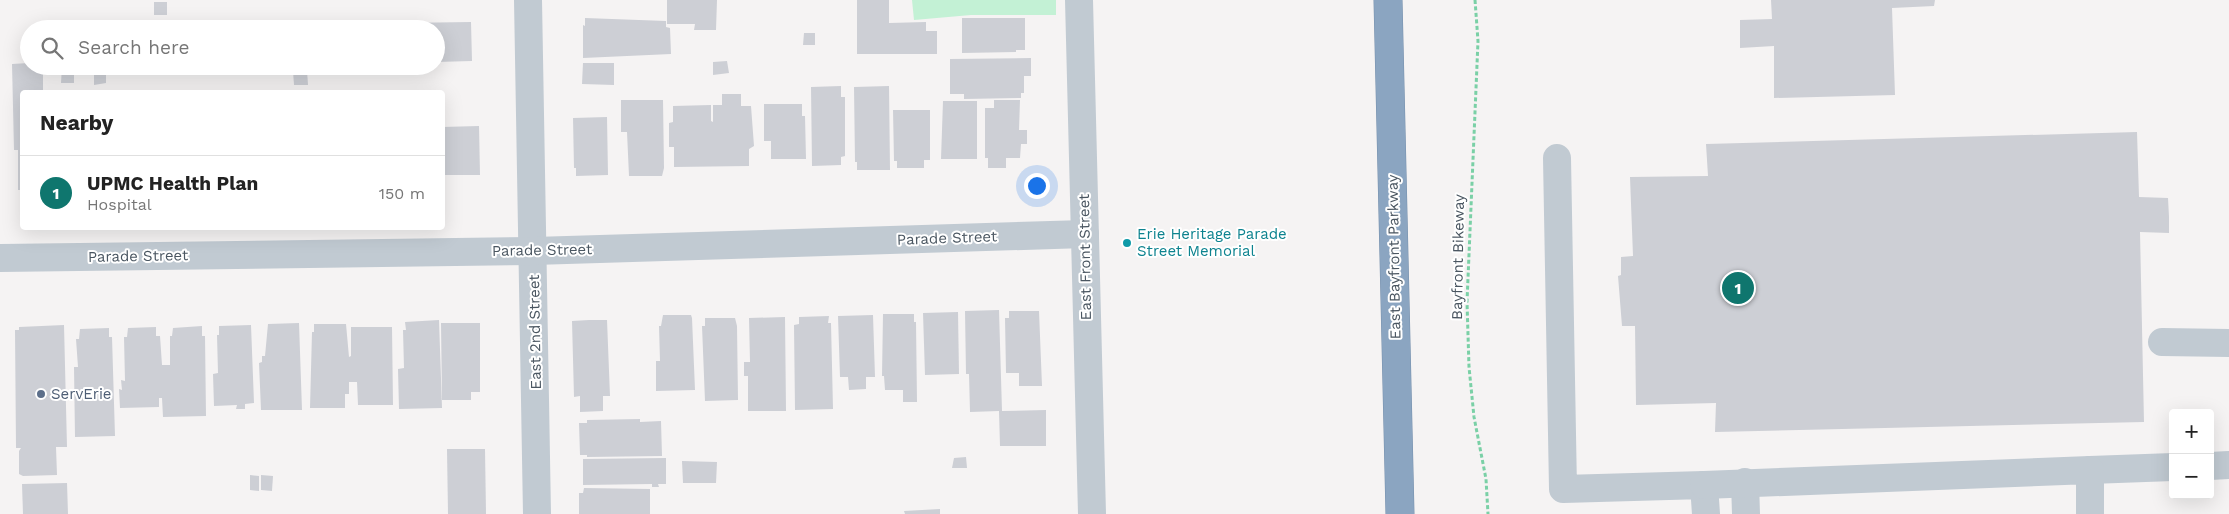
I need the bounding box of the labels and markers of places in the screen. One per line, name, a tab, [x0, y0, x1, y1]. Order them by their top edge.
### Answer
place label: Erie Heritage Parade Street Memorial	[1137, 225, 1287, 260]
marker: Erie Heritage Parade Street Memorial	[1121, 237, 1133, 249]
pin: 1	[1722, 269, 1754, 307]
place label: ServErie	[51, 385, 112, 403]
marker: ServErie	[35, 388, 47, 400]

